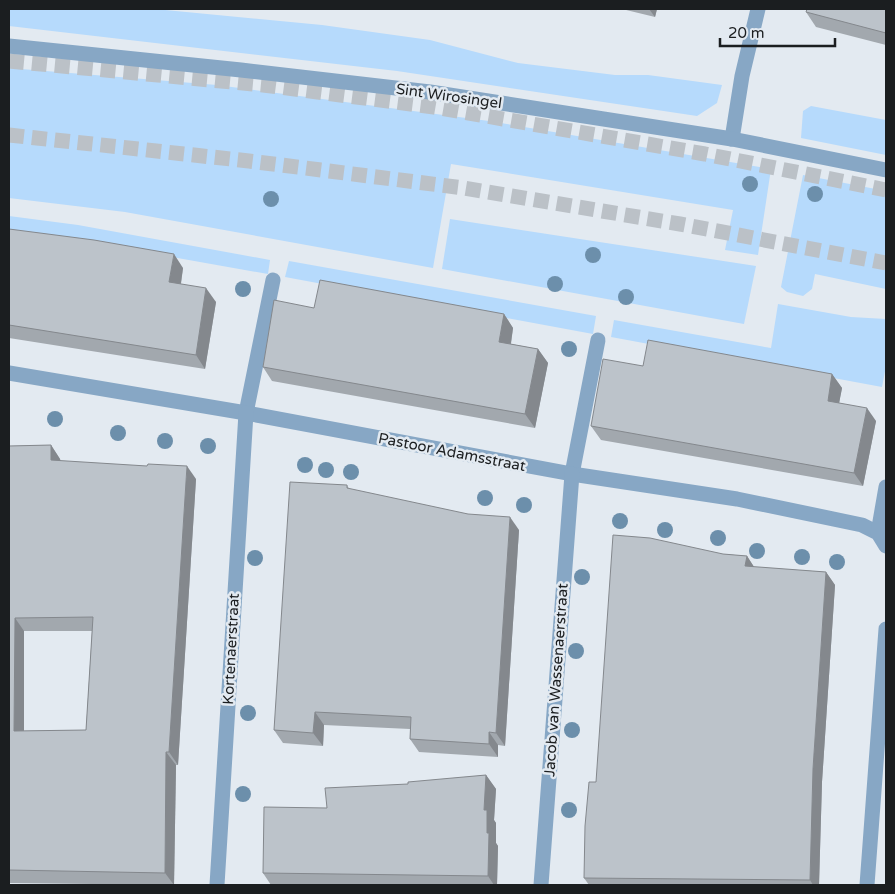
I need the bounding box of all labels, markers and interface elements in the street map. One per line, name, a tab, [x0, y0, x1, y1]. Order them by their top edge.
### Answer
scale bar	[720, 15, 835, 47]
text: 20 m	[728, 24, 765, 42]
street label: Sint Wirosingel	[395, 80, 503, 112]
street label: Pastoor Adamsstraat	[377, 429, 527, 475]
street label: Jacob van Wassenaerstraat	[540, 582, 572, 777]
street label: Kortenaerstraat	[219, 592, 243, 705]

